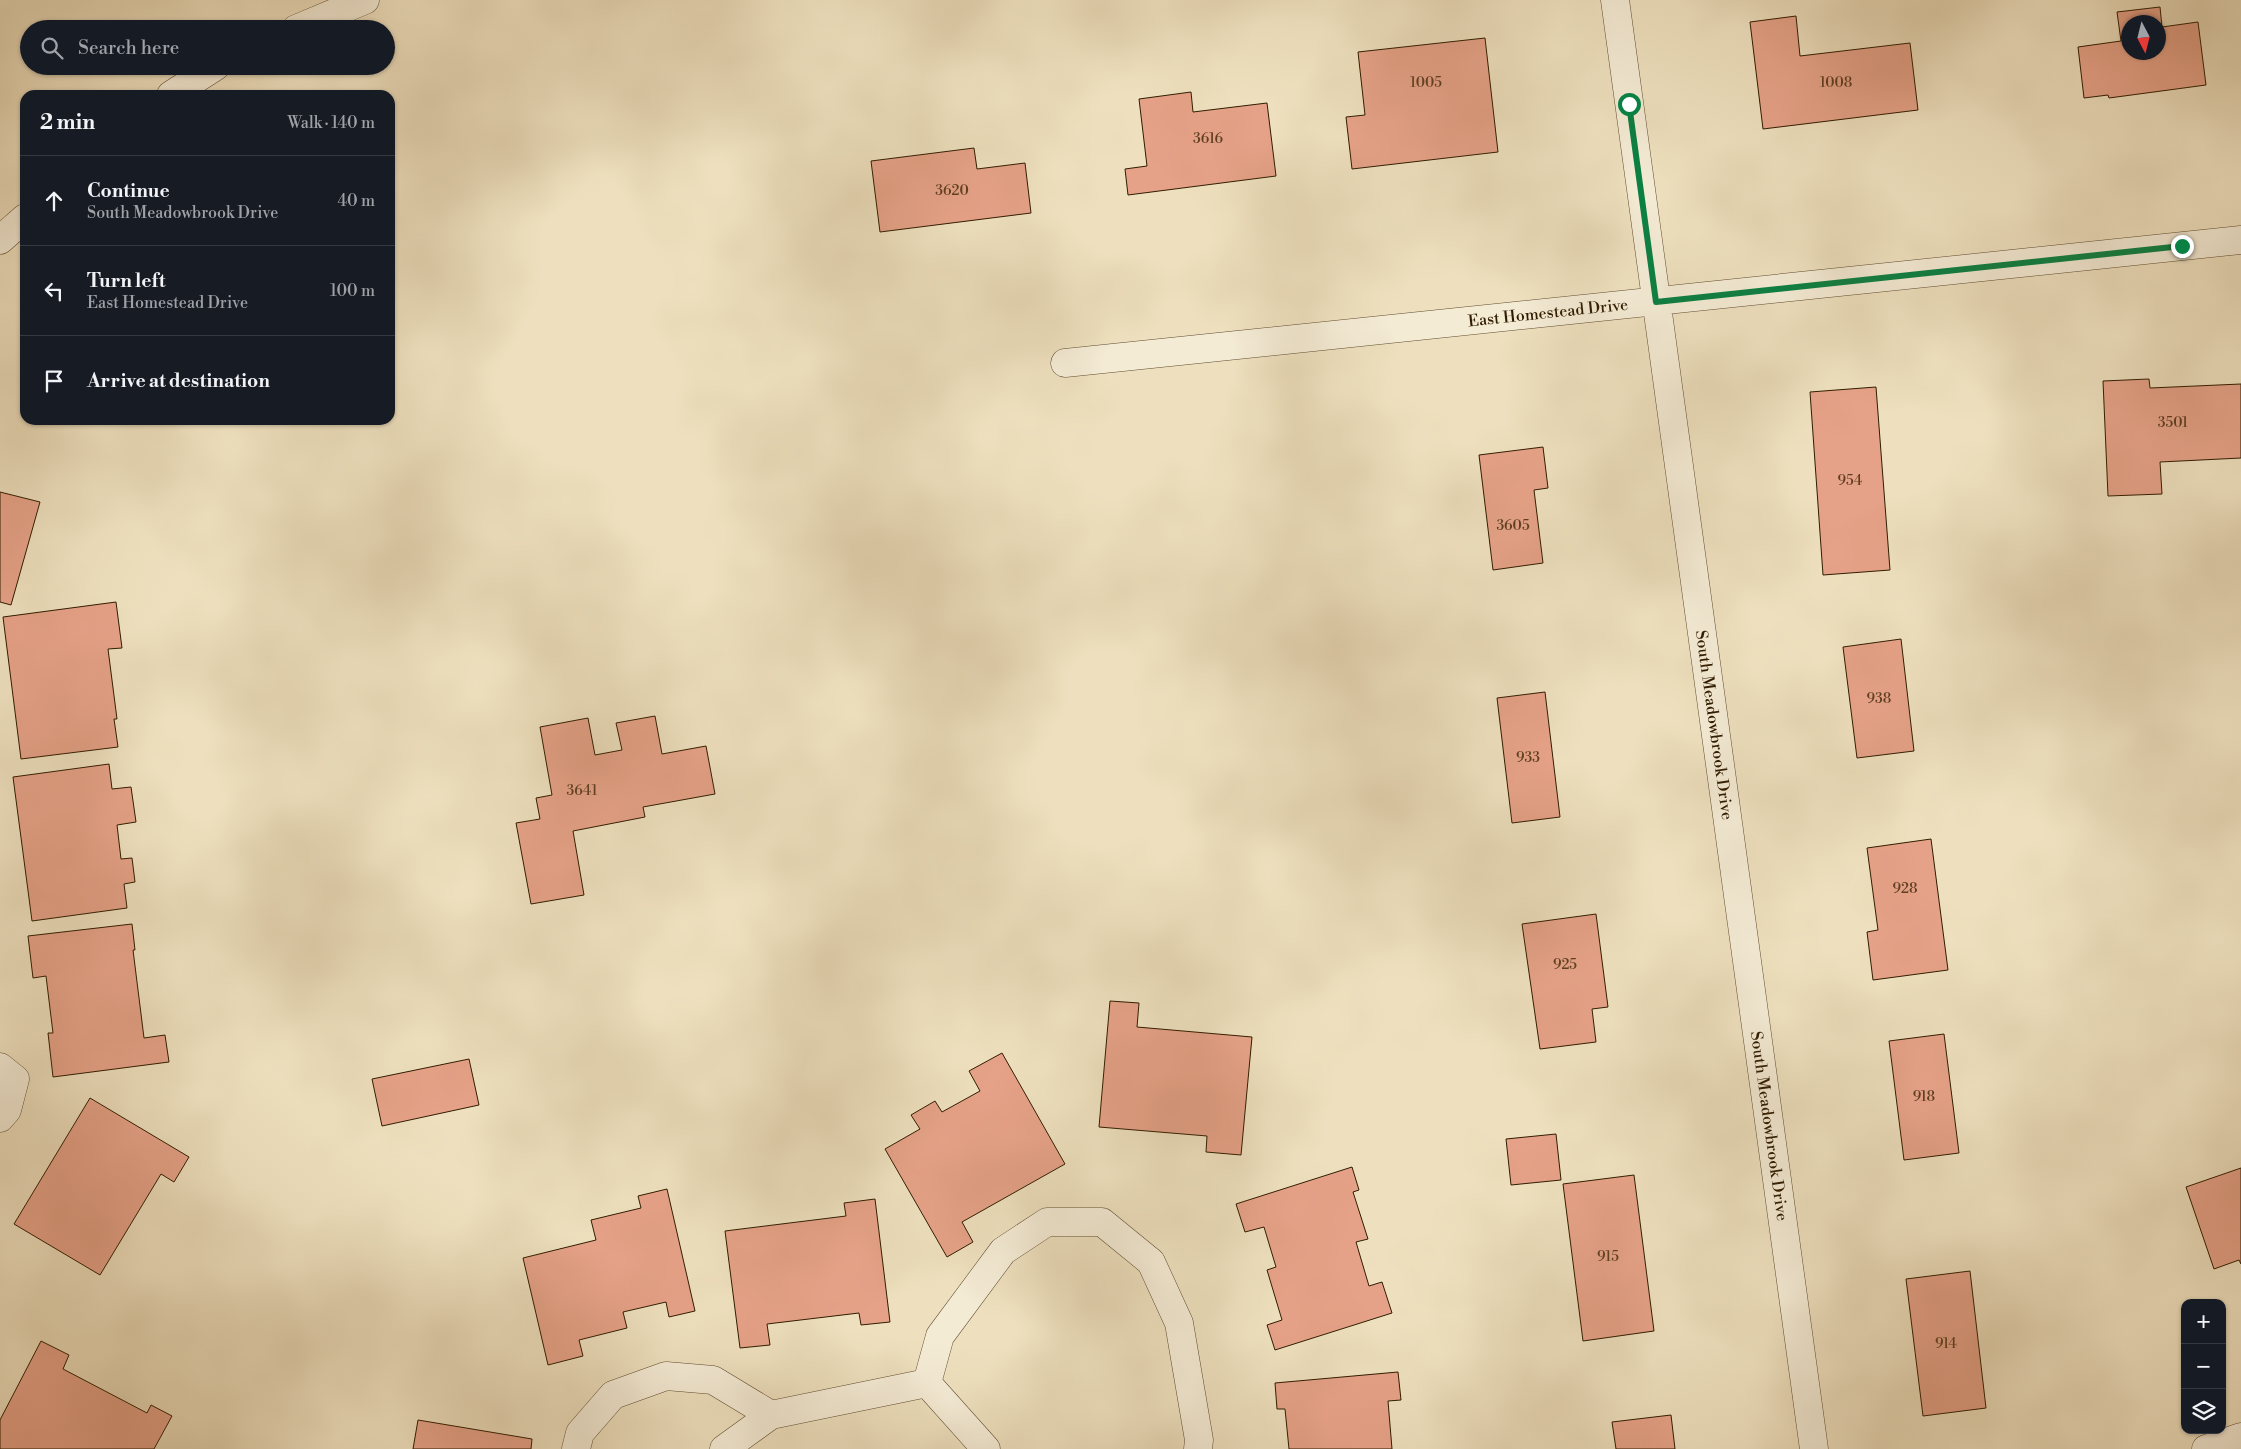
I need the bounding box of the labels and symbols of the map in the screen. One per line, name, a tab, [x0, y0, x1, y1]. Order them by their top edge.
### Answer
north arrow	[2121, 15, 2166, 60]
house number: 1005	[1410, 74, 1442, 92]
house number: 1008	[1820, 74, 1852, 92]
route start	[1618, 93, 1641, 116]
house number: 3616	[1193, 130, 1223, 148]
house number: 3620	[935, 182, 969, 200]
route end	[2171, 235, 2194, 258]
street label: East Homestead Drive	[1467, 295, 1629, 331]
house number: 3501	[2158, 414, 2188, 432]
house number: 954	[1838, 472, 1862, 490]
house number: 3605	[1496, 517, 1530, 535]
street label: South Meadowbrook Drive	[1691, 629, 1737, 821]
house number: 938	[1867, 690, 1891, 708]
house number: 933	[1516, 749, 1540, 767]
house number: 3641	[567, 782, 597, 800]
house number: 928	[1892, 880, 1918, 898]
house number: 925	[1553, 956, 1577, 974]
street label: South Meadowbrook Drive	[1746, 1030, 1792, 1222]
house number: 918	[1913, 1088, 1935, 1106]
house number: 915	[1597, 1248, 1619, 1266]
house number: 914	[1935, 1335, 1957, 1353]

